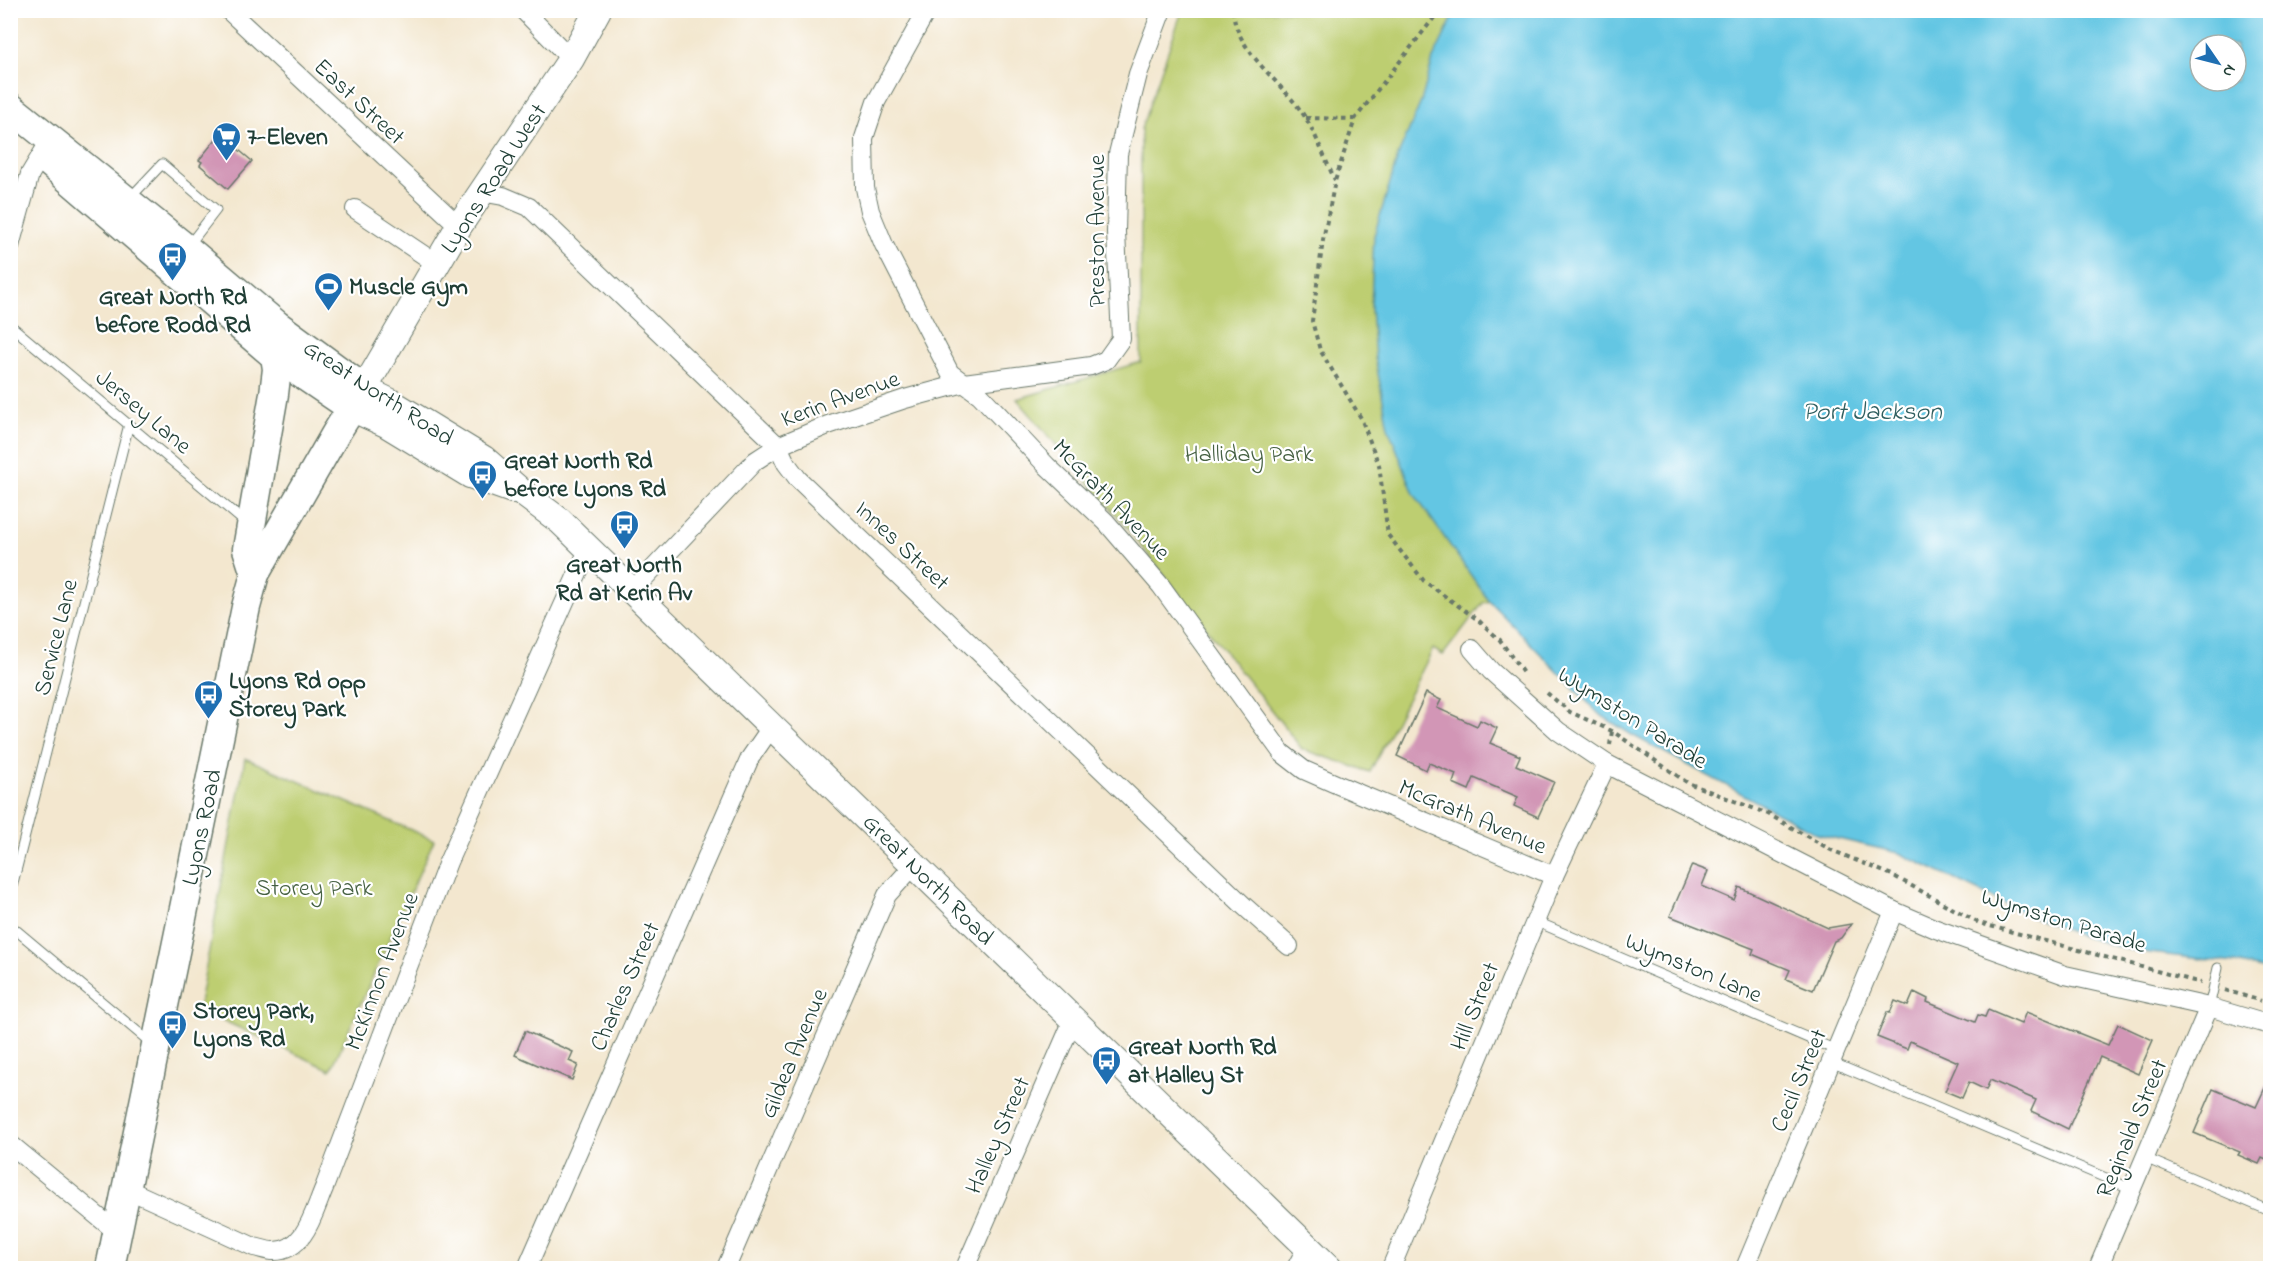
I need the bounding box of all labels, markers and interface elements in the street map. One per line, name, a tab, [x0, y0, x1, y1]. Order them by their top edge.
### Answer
north arrow	[2188, 33, 2248, 93]
street label: East Street	[305, 51, 412, 155]
text: N	[2216, 59, 2242, 82]
street label: Lyons Road West	[433, 97, 558, 262]
supermarket icon: 7-Eleven	[210, 120, 242, 162]
place label: 7-Eleven	[247, 121, 328, 156]
street label: Preston Avenue	[1081, 154, 1116, 308]
bus stop icon: Great North Rd before Rodd Rd	[157, 240, 189, 282]
sports icon: Muscle Gym	[312, 270, 344, 312]
place label: Muscle Gym	[349, 271, 468, 307]
place label: Great North Rd before Rodd Rd	[95, 281, 251, 344]
street label: Great North Road	[295, 332, 461, 456]
street label: Jersey Lane	[86, 362, 199, 465]
street label: Kerin Avenue	[777, 363, 905, 438]
water label: Port Jackson	[1802, 394, 1943, 432]
street label: McGrath Avenue	[1043, 432, 1178, 570]
park label: Halliday Park	[1185, 438, 1314, 474]
place label: Great North Rd before Lyons Rd	[504, 445, 667, 509]
bus stop icon: Great North Rd before Lyons Rd	[467, 458, 499, 500]
street label: Innes Street	[846, 494, 957, 600]
bus stop icon: Great North Rd at Kerin Av	[608, 508, 640, 550]
place label: Great North Rd at Kerin Av	[556, 549, 693, 612]
street label: Service Lane	[26, 575, 89, 700]
street label: Wymston Parade	[1549, 659, 1714, 780]
place label: Lyons Rd opp Storey Park	[229, 665, 366, 729]
bus stop icon: Lyons Rd opp Storey Park	[192, 678, 224, 720]
street label: Lyons Road	[174, 766, 234, 889]
street label: McGrath Avenue	[1393, 771, 1552, 865]
street label: Great North Road	[853, 807, 1001, 955]
park label: Storey Park	[256, 872, 373, 908]
street label: Wymston Parade	[1976, 881, 2150, 965]
street label: McKinnon Avenue	[337, 887, 430, 1056]
street label: Charles Street	[582, 917, 670, 1057]
street label: Wymston Lane	[1619, 925, 1767, 1015]
street label: Hill Street	[1443, 957, 1510, 1057]
street label: Gildea Avenue	[752, 983, 839, 1125]
place label: Storey Park, Lyons Rd	[193, 995, 314, 1059]
bus stop icon: Storey Park, Lyons Rd	[156, 1008, 188, 1050]
street label: Cecil Street	[1763, 1024, 1838, 1138]
place label: Great North Rd at Halley St	[1128, 1031, 1277, 1095]
bus stop icon: Great North Rd at Halley St	[1091, 1044, 1123, 1086]
street label: Reginald Street	[2088, 1054, 2178, 1204]
street label: Halley Street	[958, 1072, 1042, 1201]

